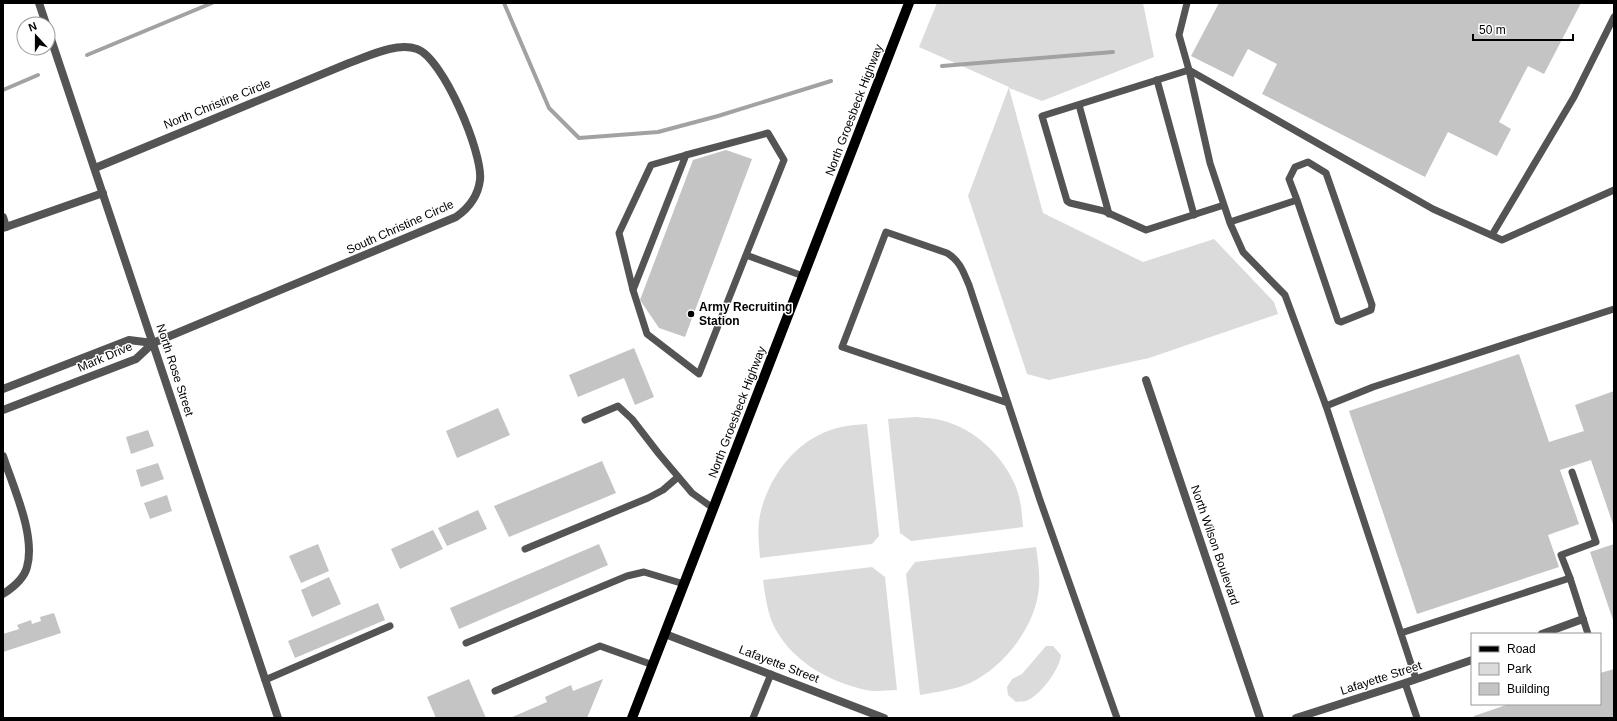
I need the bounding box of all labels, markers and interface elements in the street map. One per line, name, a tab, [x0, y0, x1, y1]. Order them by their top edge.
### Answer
north arrow	[16, 16, 56, 56]
scale bar	[1473, 16, 1573, 42]
text: N	[27, 20, 38, 34]
text: 50 m	[1479, 23, 1506, 37]
street label: North Groesbeck Highway	[822, 42, 886, 178]
street label: North Christine Circle	[162, 76, 273, 132]
street label: South Christine Circle	[344, 197, 456, 257]
place label: Army Recruiting Station	[699, 300, 792, 328]
marker: Army Recruiting Station	[686, 309, 696, 319]
street label: North Rose Street	[154, 322, 197, 418]
street label: Mark Drive	[76, 339, 135, 375]
street label: North Groesbeck Highway	[705, 344, 769, 480]
street label: North Wilson Boulevard	[1188, 483, 1242, 607]
legend	[1471, 633, 1601, 705]
street label: Lafayette Street	[737, 642, 822, 686]
text: Road	[1507, 642, 1536, 656]
street label: Lafayette Street	[1339, 658, 1424, 698]
text: Park	[1507, 662, 1533, 676]
text: Building	[1507, 682, 1550, 696]

